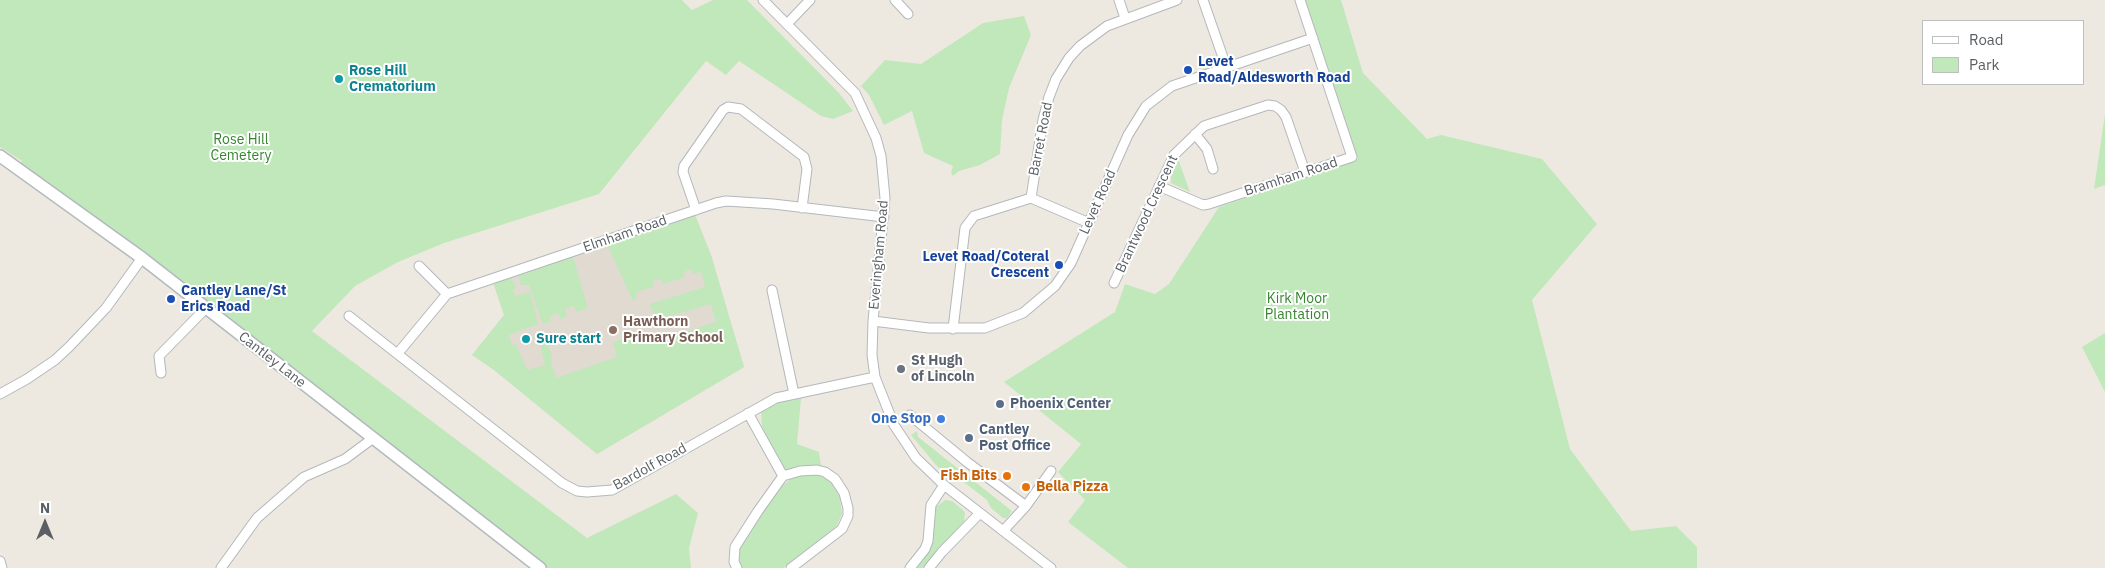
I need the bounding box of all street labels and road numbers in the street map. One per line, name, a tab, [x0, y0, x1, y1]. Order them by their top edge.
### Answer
street label: Barret Road	[1026, 101, 1056, 177]
street label: Brantwood Crescent	[1112, 152, 1182, 276]
street label: Bramham Road	[1242, 154, 1340, 200]
street label: Levet Road	[1076, 167, 1120, 237]
street label: Everingham Road	[866, 200, 892, 310]
street label: Elmham Road	[581, 212, 669, 256]
street label: Cantley Lane	[235, 328, 309, 392]
street label: Bardolf Road	[610, 440, 690, 494]

